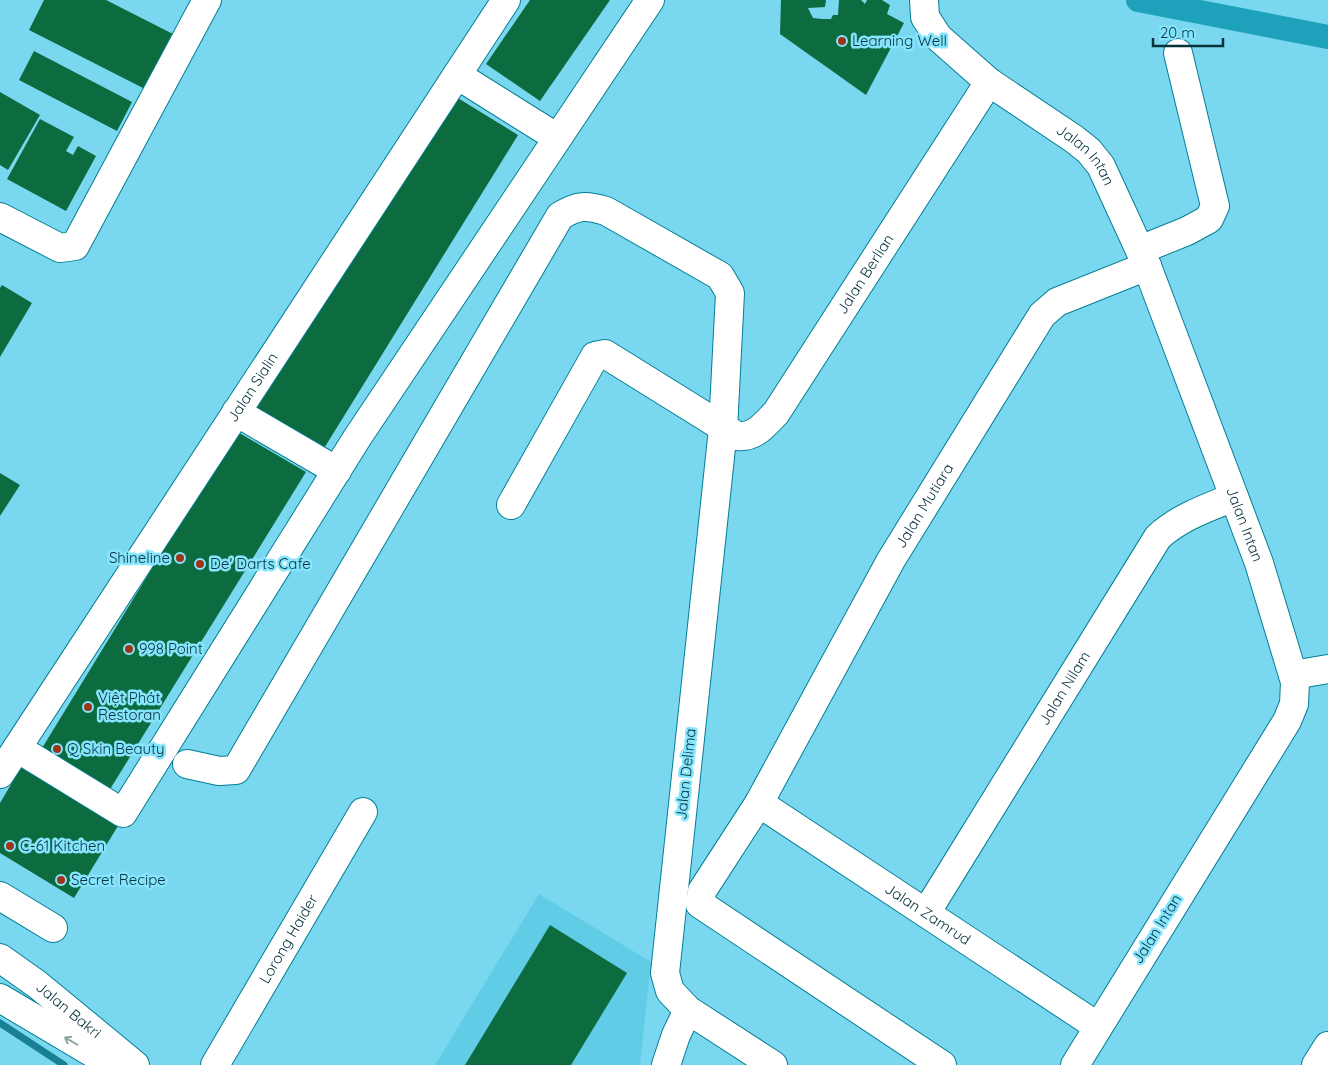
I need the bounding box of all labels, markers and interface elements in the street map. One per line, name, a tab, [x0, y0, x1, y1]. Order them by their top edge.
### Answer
scale bar	[1153, 15, 1223, 47]
text: 20 m	[1160, 23, 1195, 42]
place label: Learning Well	[852, 31, 947, 50]
marker: Learning Well	[836, 35, 848, 47]
street label: Jalan Intan	[1053, 120, 1119, 188]
street label: Jalan Berlian	[832, 230, 898, 317]
street label: Jalan Sialin	[223, 349, 282, 425]
street label: Jalan Mutiara	[891, 460, 957, 551]
street label: Jalan Intan	[1222, 484, 1268, 564]
place label: Shineline	[109, 548, 170, 567]
marker: Shineline	[174, 552, 186, 564]
place label: De' Darts Cafe	[210, 554, 311, 573]
marker: De' Darts Cafe	[194, 558, 206, 570]
place label: 998 Point	[139, 639, 203, 658]
marker: 998 Point	[123, 643, 135, 655]
street label: Jalan Nilam	[1034, 648, 1094, 729]
place label: Việt Phát Restoran	[98, 688, 161, 724]
marker: Việt Phát Restoran	[82, 701, 94, 713]
street label: Jalan Delima	[671, 727, 700, 821]
place label: Q Skin Beauty	[67, 739, 165, 758]
marker: Q Skin Beauty	[51, 743, 63, 755]
place label: C-61 Kitchen	[20, 836, 105, 855]
marker: C-61 Kitchen	[4, 840, 16, 852]
place label: Secret Recipe	[71, 870, 166, 889]
marker: Secret Recipe	[55, 874, 67, 886]
street label: Jalan Zamrud	[881, 879, 974, 949]
street label: Lorong Haider	[255, 890, 322, 987]
street label: Jalan Intan	[1128, 891, 1185, 967]
street label: Jalan Bakri	[32, 977, 105, 1042]
one-way arrow	[64, 1035, 78, 1045]

